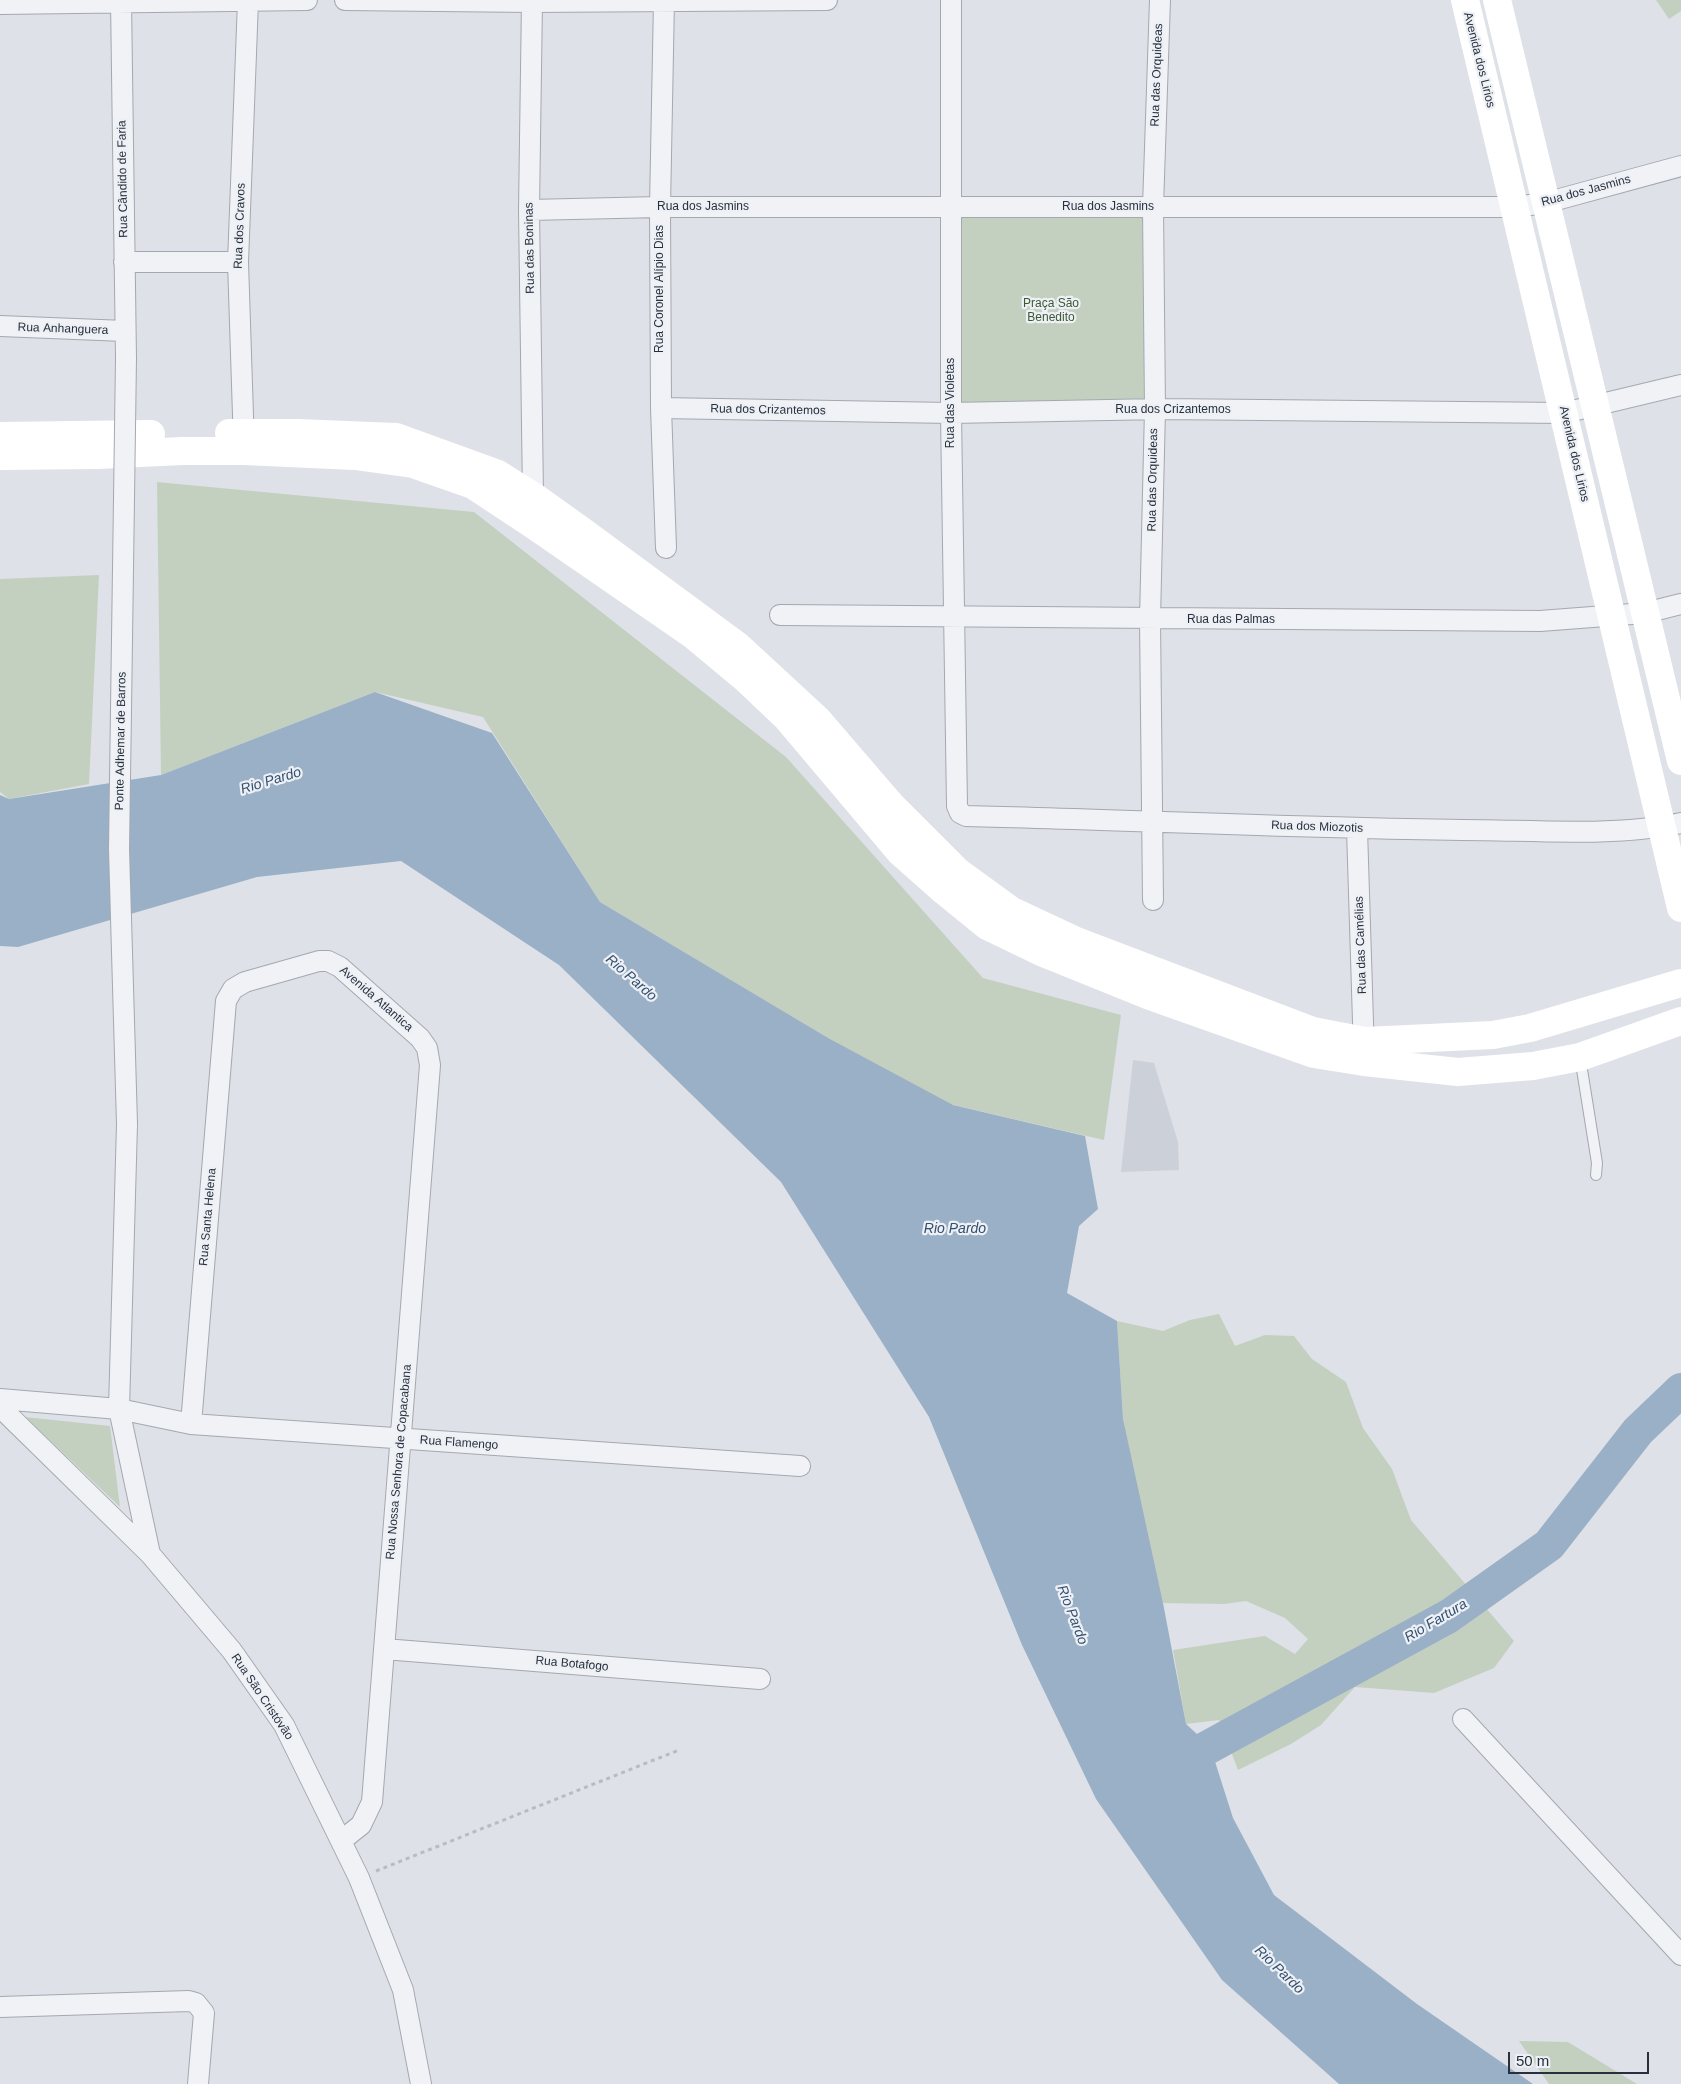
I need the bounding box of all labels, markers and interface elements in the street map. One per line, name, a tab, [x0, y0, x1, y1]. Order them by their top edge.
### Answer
street label: Avenida dos Lirios	[1460, 11, 1498, 109]
street label: Rua das Orquideas	[1148, 23, 1166, 127]
street label: Rua Cândido de Faria	[115, 120, 131, 238]
street label: Rua dos Jasmins	[1540, 172, 1632, 210]
street label: Rua dos Cravos	[231, 183, 249, 269]
street label: Rua dos Jasmins	[657, 200, 749, 214]
street label: Rua dos Jasmins	[1062, 200, 1154, 214]
street label: Rua das Boninas	[522, 202, 538, 294]
street label: Rua Coronel Alípio Dias	[653, 225, 667, 353]
park label: Praça São Benedito	[1023, 297, 1079, 325]
street label: Rua Anhanguera	[17, 320, 109, 338]
street label: Rua das Violetas	[944, 358, 958, 448]
street label: Rua dos Crizantemos	[710, 402, 826, 418]
street label: Rua dos Crizantemos	[1115, 403, 1231, 417]
street label: Avenida dos Lirios	[1556, 405, 1592, 503]
street label: Rua das Orquideas	[1145, 428, 1161, 532]
street label: Rua das Palmas	[1187, 613, 1275, 627]
street label: Ponte Adhemar de Barros	[113, 672, 129, 810]
water label: Rio Pardo	[239, 764, 303, 798]
street label: Rua dos Miozotis	[1271, 818, 1363, 836]
street label: Rua das Camélias	[1352, 896, 1370, 994]
water label: Rio Pardo	[602, 951, 660, 1005]
street label: Avenida Atlantica	[336, 963, 416, 1035]
street label: Rua Santa Helena	[197, 1168, 219, 1266]
water label: Rio Pardo	[924, 1221, 986, 1237]
street label: Rua Nossa Senhora de Copacabana	[383, 1364, 415, 1560]
street label: Rua Flamengo	[419, 1433, 499, 1453]
water label: Rio Pardo	[1053, 1583, 1091, 1647]
water label: Rio Fartura	[1402, 1596, 1470, 1646]
street label: Rua São Cristóvão	[228, 1651, 296, 1743]
street label: Rua Botafogo	[535, 1654, 609, 1674]
water label: Rio Pardo	[1251, 1942, 1307, 1998]
scale bar	[1511, 2042, 1652, 2074]
text: 50 m	[1516, 2052, 1549, 2069]

